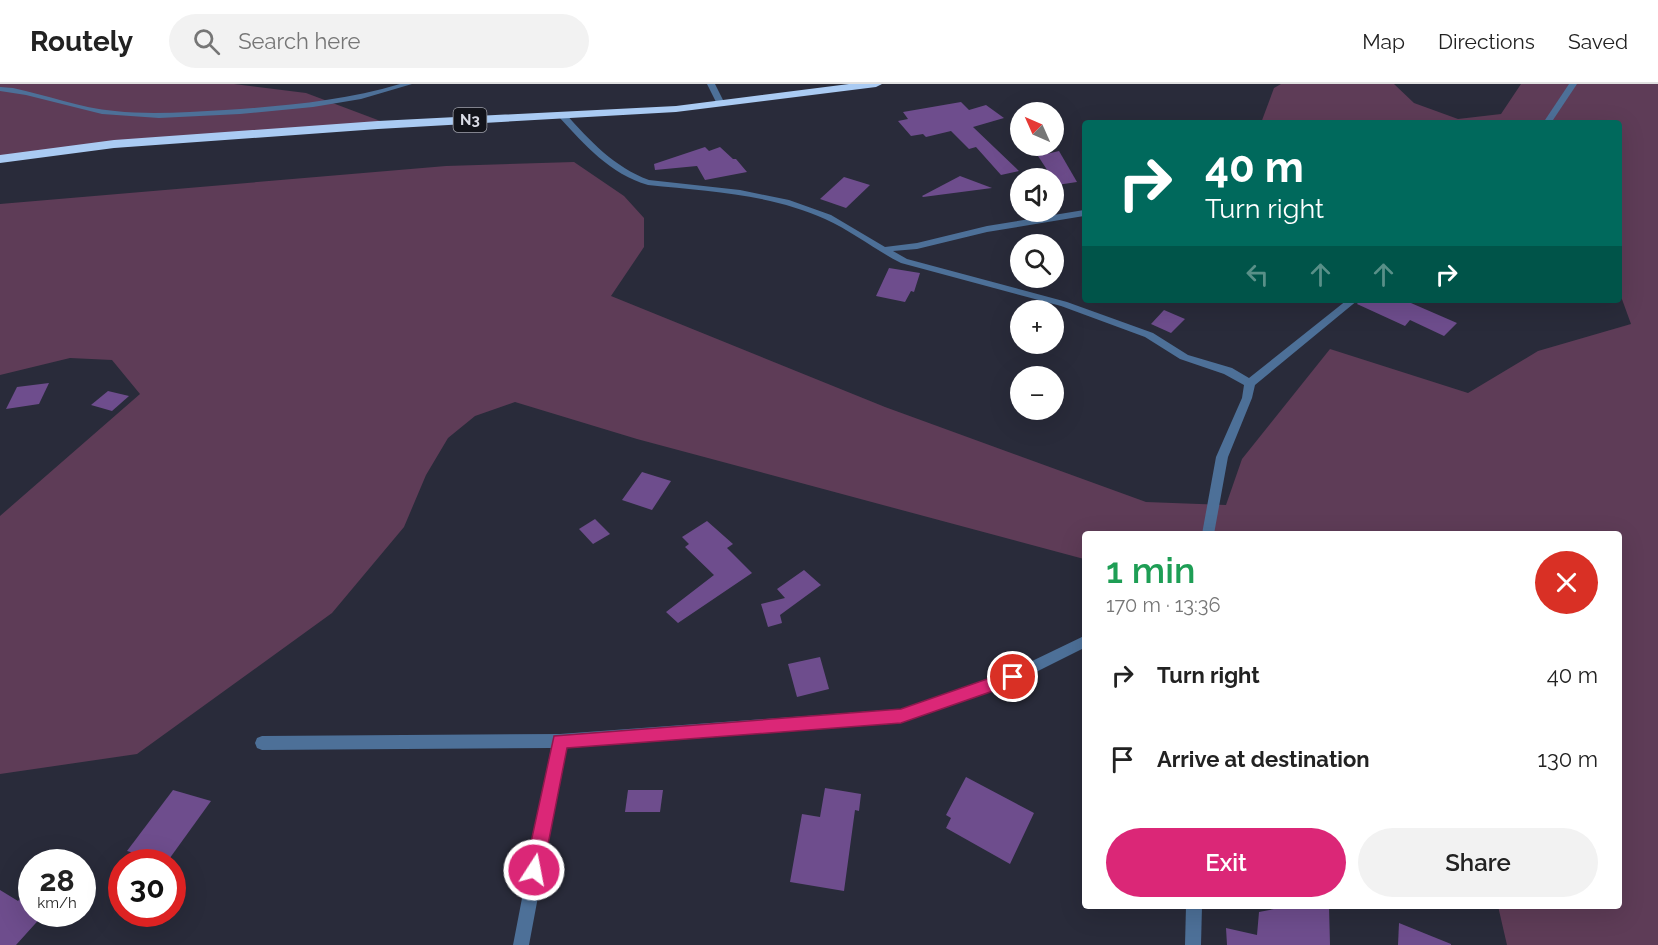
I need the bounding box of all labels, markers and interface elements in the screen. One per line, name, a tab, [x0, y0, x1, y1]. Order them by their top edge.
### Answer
search box	[169, 14, 589, 68]
text: Routely	[30, 25, 133, 58]
icon: search	[190, 25, 223, 58]
text: Search here	[238, 28, 360, 54]
text: Map	[1362, 29, 1405, 54]
text: Directions	[1438, 29, 1535, 54]
text: Saved	[1568, 29, 1628, 54]
north arrow	[1010, 102, 1064, 156]
map controls	[1010, 102, 1064, 420]
road number: N3	[454, 108, 486, 132]
text: 40 m	[1205, 143, 1304, 192]
icon: right	[1106, 144, 1184, 222]
button: sound	[1010, 168, 1064, 222]
text: Turn right	[1205, 193, 1324, 224]
button: search	[1010, 234, 1064, 288]
icon: left	[1241, 258, 1274, 291]
icon: ahead	[1304, 258, 1337, 291]
icon: ahead	[1367, 258, 1400, 291]
icon: right	[1430, 258, 1463, 291]
button: +	[1010, 300, 1064, 354]
button: −	[1010, 366, 1064, 420]
text: 1 min	[1106, 549, 1195, 591]
button: close	[1535, 551, 1598, 614]
text: 170 m · 13:36	[1106, 593, 1221, 617]
pin	[987, 651, 1038, 702]
icon: right	[1106, 659, 1139, 692]
icon: arrive	[996, 660, 1029, 693]
text: Turn right	[1157, 662, 1260, 688]
text: 40 m	[1547, 662, 1598, 688]
icon: arrive	[1106, 743, 1139, 776]
text: Arrive at destination	[1157, 746, 1370, 772]
text: 130 m	[1538, 746, 1598, 772]
button: Exit	[1106, 828, 1346, 897]
button: Share	[1358, 828, 1598, 897]
position arrow	[502, 838, 566, 902]
speed limit sign: 30	[108, 849, 186, 927]
text: 28	[39, 863, 75, 898]
text: km/h	[37, 894, 77, 912]

